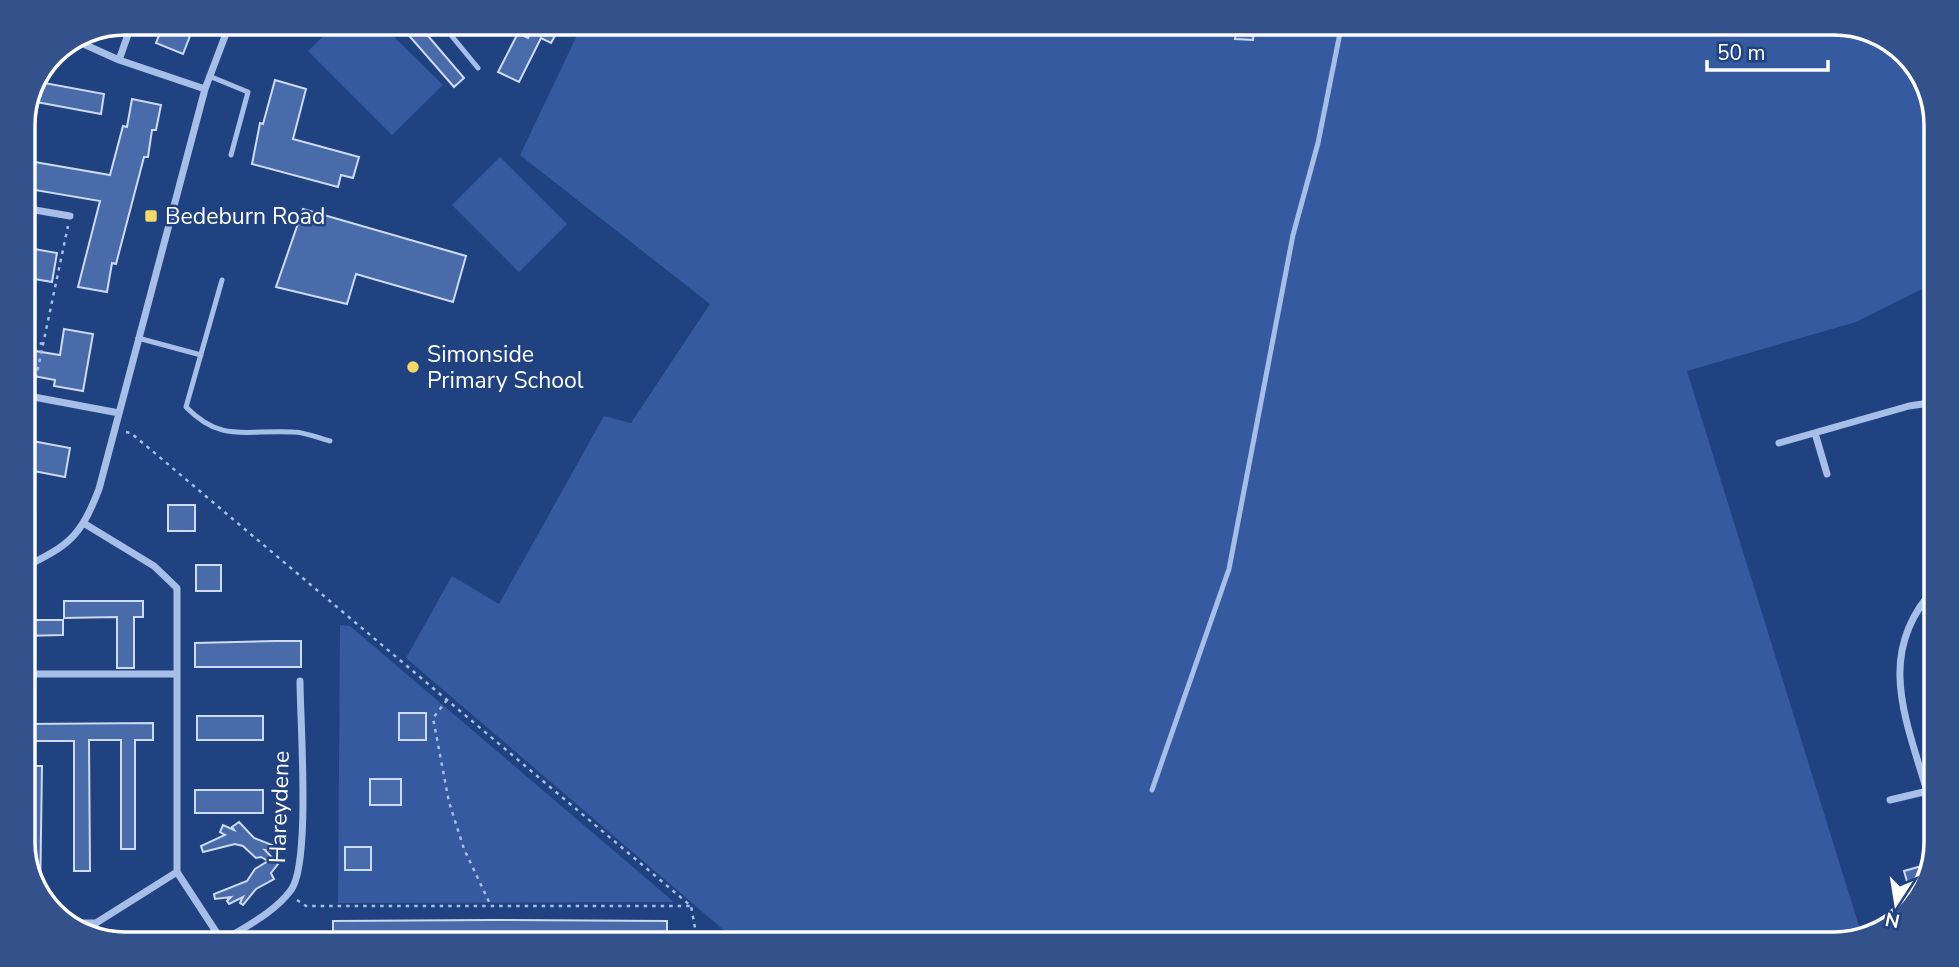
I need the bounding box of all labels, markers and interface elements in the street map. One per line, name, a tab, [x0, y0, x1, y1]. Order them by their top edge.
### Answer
scale bar	[1707, 28, 1828, 72]
text: 50 m	[1717, 39, 1766, 67]
place label: Bedeburn Road	[165, 201, 325, 232]
marker: Bedeburn Road	[143, 208, 159, 224]
place label: Simonside Primary School	[427, 339, 584, 396]
marker: Simonside Primary School	[405, 359, 421, 375]
street label: Hareydene	[262, 750, 297, 864]
north arrow	[1861, 869, 1931, 939]
text: N	[1883, 905, 1902, 934]

